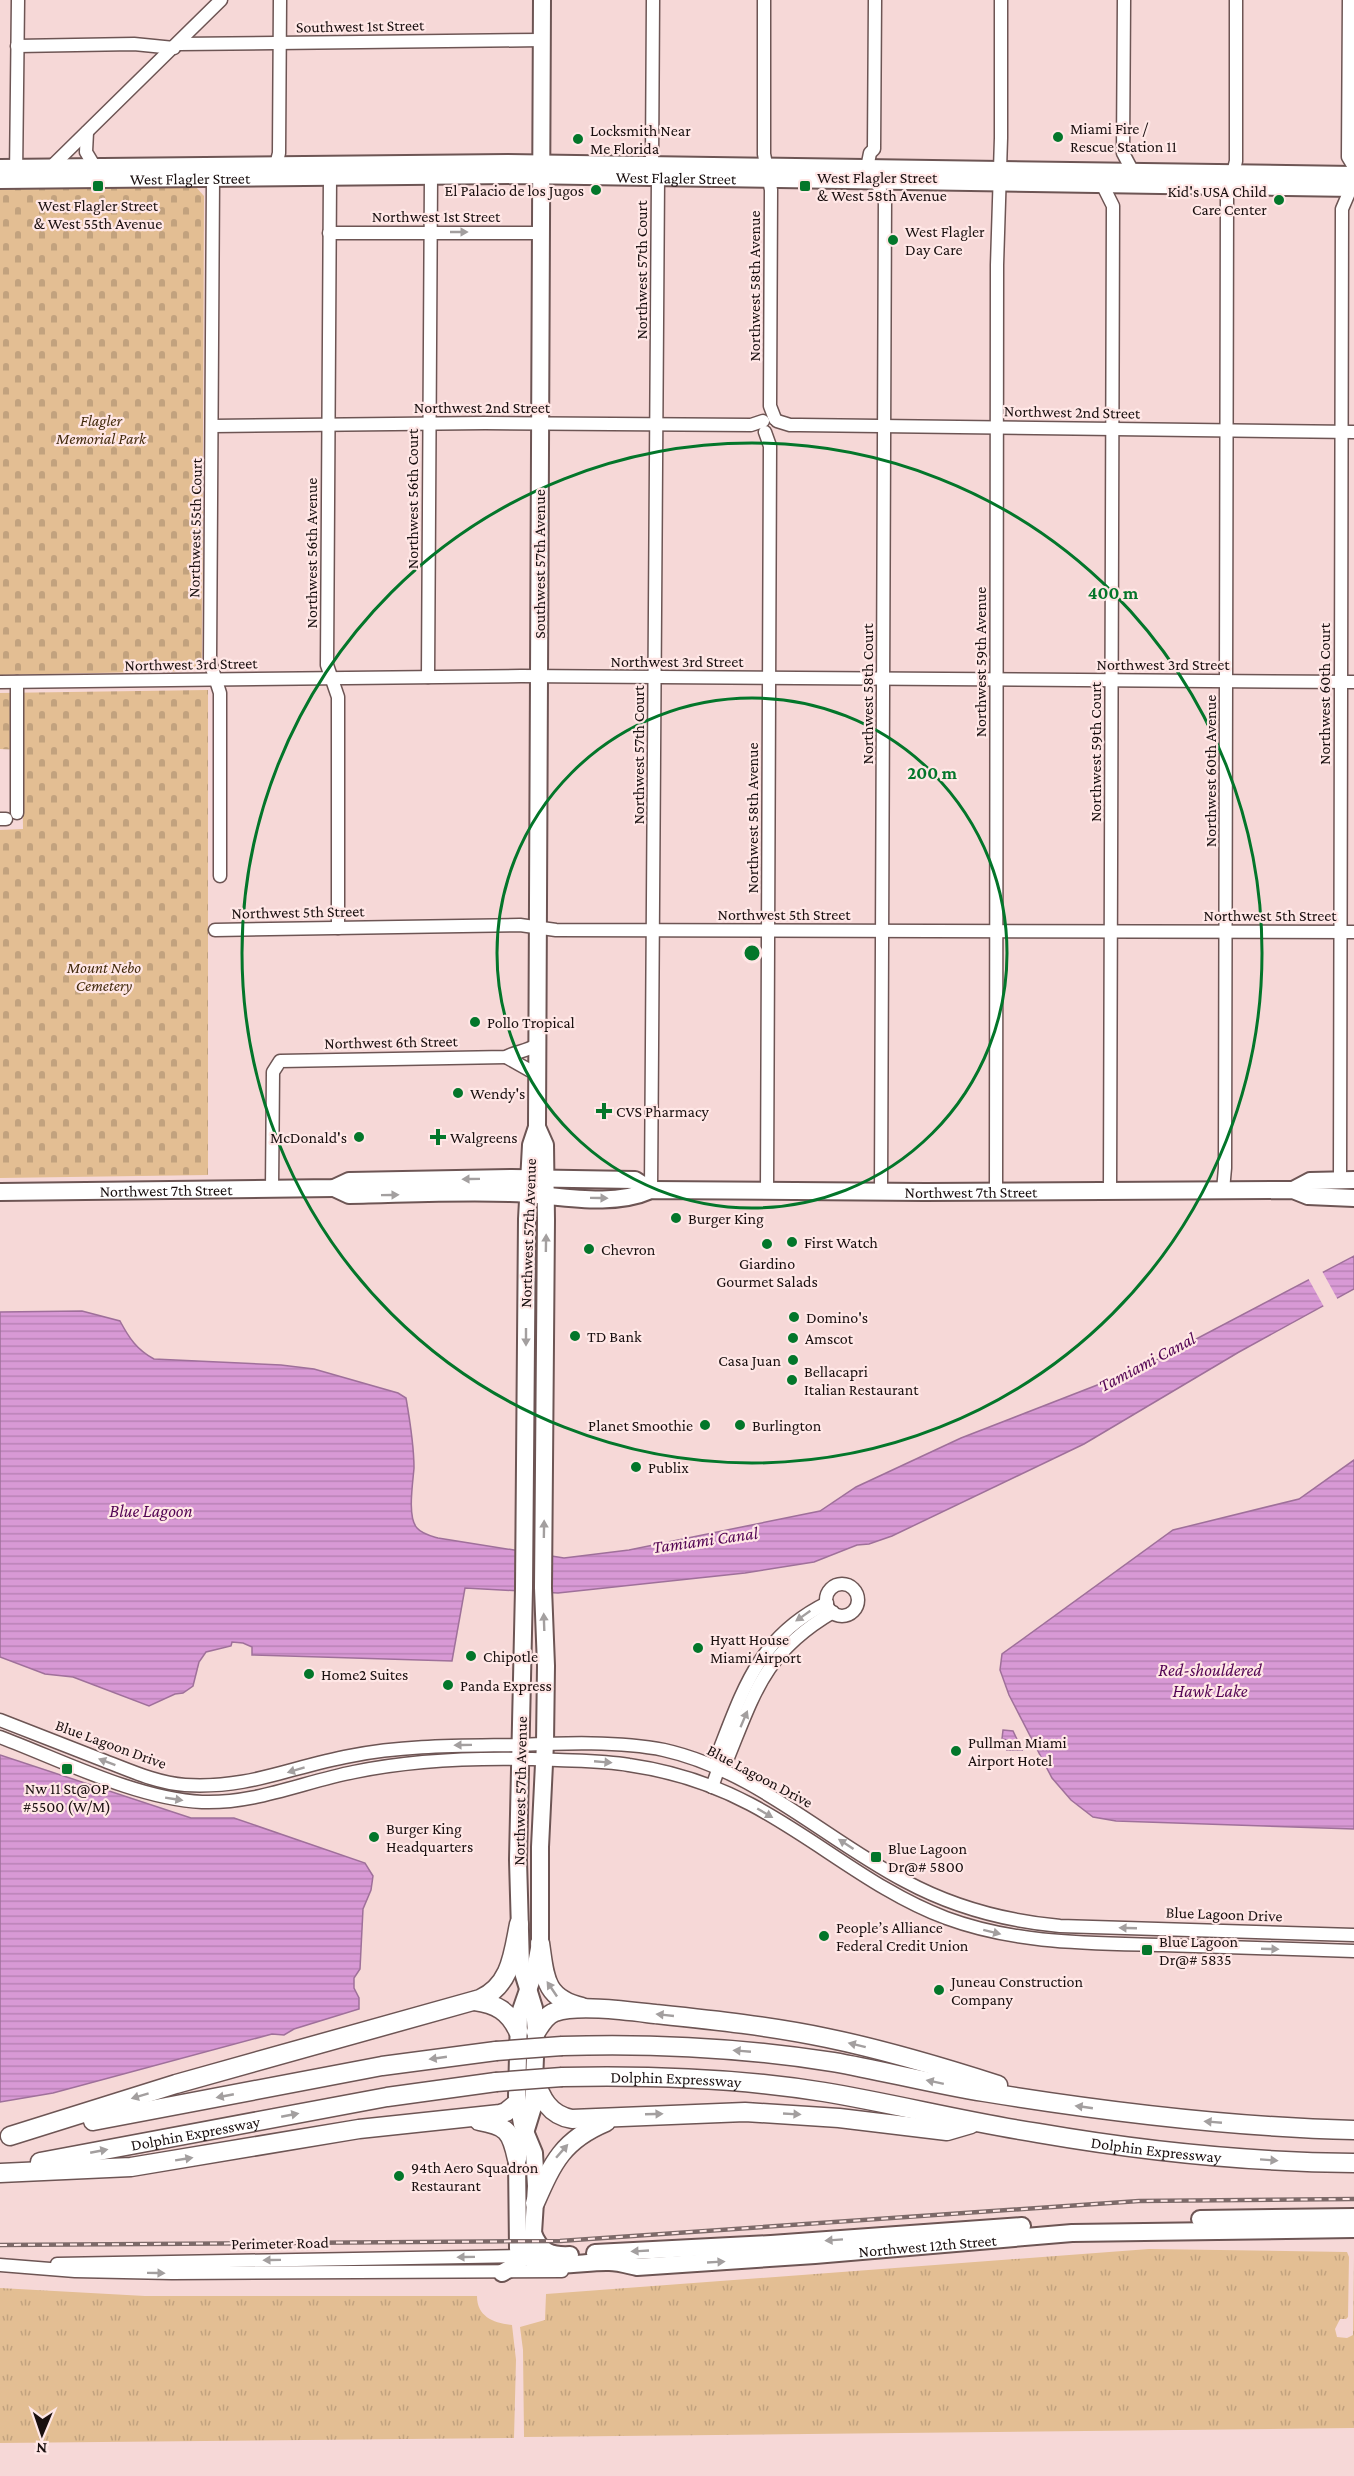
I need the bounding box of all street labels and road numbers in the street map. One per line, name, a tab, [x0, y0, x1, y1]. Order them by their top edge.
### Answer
street label: Southwest 1st Street	[296, 16, 425, 36]
street label: West Flagler Street	[616, 168, 737, 187]
street label: West Flagler Street	[130, 169, 251, 188]
street label: Northwest 57th Court	[633, 200, 650, 340]
street label: Northwest 1st Street	[372, 208, 501, 225]
street label: Northwest 58th Avenue	[746, 210, 763, 362]
street label: Northwest 2nd Street	[414, 399, 551, 416]
street label: Northwest 2nd Street	[1004, 402, 1141, 422]
street label: Northwest 56th Court	[404, 428, 421, 569]
street label: Northwest 55th Court	[185, 457, 205, 598]
street label: Northwest 56th Avenue	[303, 478, 320, 628]
street label: Southwest 57th Avenue	[531, 489, 548, 639]
street label: Northwest 59th Avenue	[972, 587, 989, 737]
street label: Northwest 60th Court	[1316, 622, 1333, 765]
street label: Northwest 58th Court	[859, 623, 876, 764]
street label: Northwest 3rd Street	[611, 653, 744, 670]
street label: Northwest 3rd Street	[124, 654, 258, 674]
street label: Northwest 3rd Street	[1097, 656, 1230, 673]
street label: Northwest 59th Court	[1087, 681, 1104, 822]
street label: Northwest 57th Court	[630, 685, 647, 825]
street label: Northwest 60th Avenue	[1202, 695, 1219, 847]
street label: Northwest 58th Avenue	[744, 742, 761, 894]
street label: Northwest 5th Street	[231, 902, 365, 922]
street label: Northwest 5th Street	[718, 906, 851, 923]
street label: Northwest 5th Street	[1204, 907, 1337, 924]
street label: Northwest 6th Street	[324, 1032, 459, 1052]
street label: Northwest 57th Avenue	[517, 1158, 539, 1308]
street label: Northwest 7th Street	[99, 1181, 233, 1199]
street label: Northwest 7th Street	[904, 1183, 1038, 1201]
street label: Blue Lagoon Drive	[53, 1716, 169, 1773]
street label: Northwest 57th Avenue	[510, 1716, 530, 1866]
street label: Blue Lagoon Drive	[704, 1741, 816, 1812]
street label: Blue Lagoon Drive	[1165, 1903, 1283, 1926]
street label: Dolphin Expressway	[610, 2068, 743, 2091]
street label: Dolphin Expressway	[129, 2112, 262, 2153]
street label: Dolphin Expressway	[1090, 2133, 1223, 2166]
street label: Northwest 12th Street	[858, 2231, 998, 2260]
street label: Perimeter Road	[231, 2234, 330, 2252]

